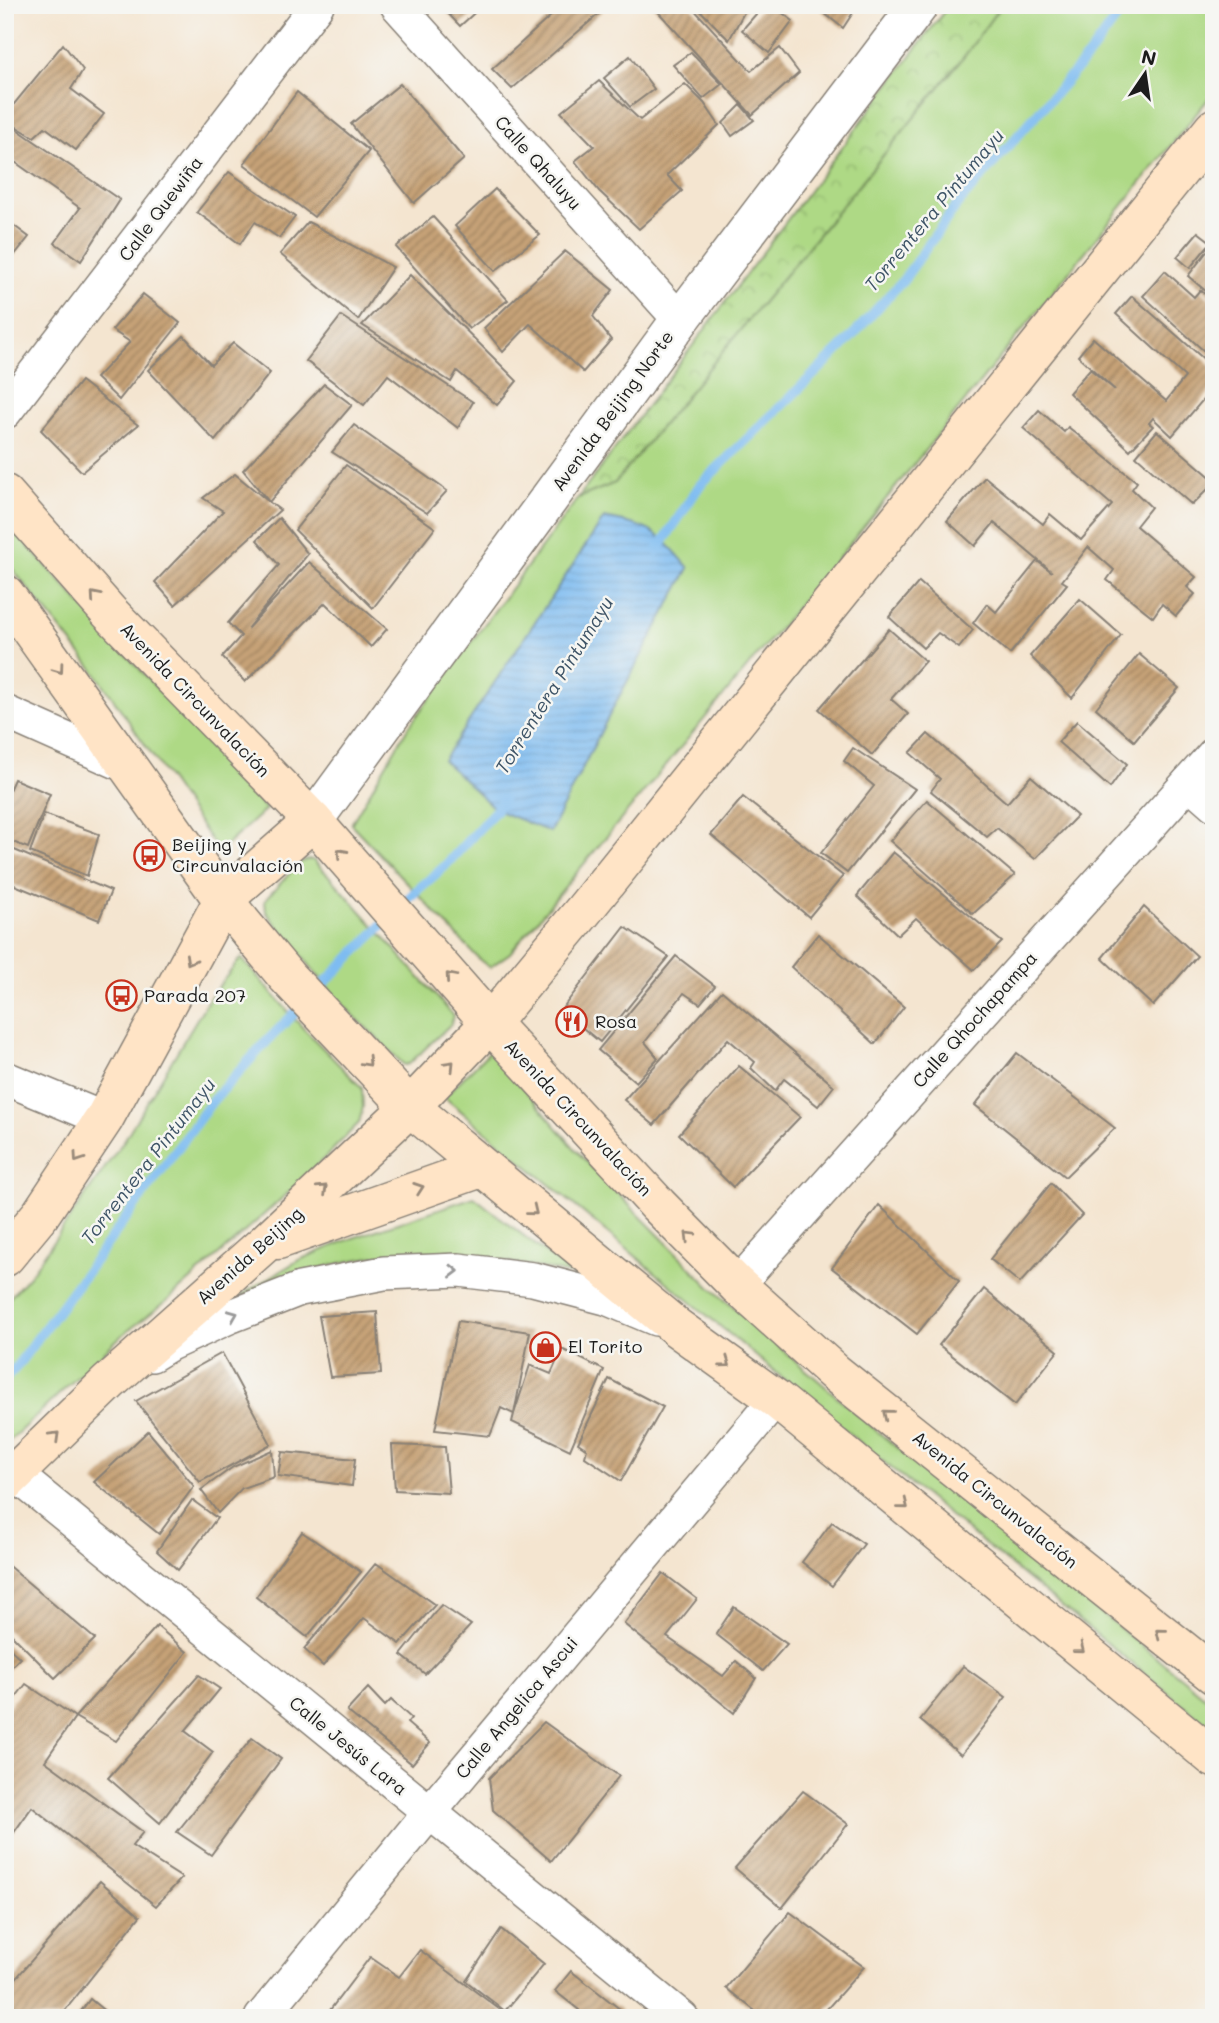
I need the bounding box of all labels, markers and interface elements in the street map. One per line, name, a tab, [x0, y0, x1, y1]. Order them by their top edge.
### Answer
north arrow	[1110, 38, 1180, 108]
text: N	[1139, 43, 1159, 71]
street label: Calle Qhaluyu	[490, 110, 587, 215]
water label: Torrentera Pintumayu	[858, 123, 1009, 296]
street label: Calle Quewiña	[113, 151, 208, 266]
street label: Avenida Beijing Norte	[546, 325, 679, 495]
one-way arrow	[91, 591, 103, 604]
water label: Torrentera Pintumayu	[489, 591, 618, 778]
street label: Avenida Circunvalación	[115, 617, 276, 782]
one-way arrow	[51, 661, 63, 674]
place label: Beijing y Circunvalación	[172, 832, 303, 877]
bus stop icon: Beijing y Circunvalación	[132, 838, 166, 872]
one-way arrow	[336, 848, 349, 861]
street label: Calle Qhochapampa	[907, 946, 1042, 1093]
one-way arrow	[185, 953, 198, 966]
one-way arrow	[446, 972, 458, 985]
bus stop icon: Parada 207	[104, 979, 138, 1013]
place label: Parada 207	[144, 983, 246, 1007]
restaurant icon: Rosa	[555, 1005, 589, 1039]
place label: Rosa	[595, 1009, 637, 1033]
street label: Avenida Circunvalación	[500, 1034, 658, 1201]
one-way arrow	[359, 1053, 371, 1066]
one-way arrow	[442, 1060, 454, 1073]
water label: Torrentera Pintumayu	[75, 1072, 220, 1249]
one-way arrow	[73, 1150, 86, 1163]
one-way arrow	[413, 1182, 425, 1196]
one-way arrow	[315, 1185, 328, 1197]
street label: Avenida Beijing	[191, 1201, 308, 1309]
one-way arrow	[525, 1203, 538, 1215]
one-way arrow	[684, 1232, 697, 1245]
one-way arrow	[449, 1263, 460, 1279]
one-way arrow	[227, 1310, 239, 1324]
shop icon: El Torito	[528, 1330, 562, 1364]
place label: El Torito	[568, 1334, 643, 1358]
one-way arrow	[718, 1355, 731, 1367]
one-way arrow	[883, 1410, 896, 1422]
street label: Avenida Circunvalación	[908, 1425, 1083, 1573]
one-way arrow	[46, 1431, 59, 1444]
one-way arrow	[897, 1496, 909, 1509]
one-way arrow	[1156, 1628, 1168, 1641]
street label: Calle Angelica Ascui	[450, 1631, 583, 1784]
one-way arrow	[1072, 1641, 1085, 1653]
street label: Calle Jesús Lara	[285, 1690, 413, 1800]

